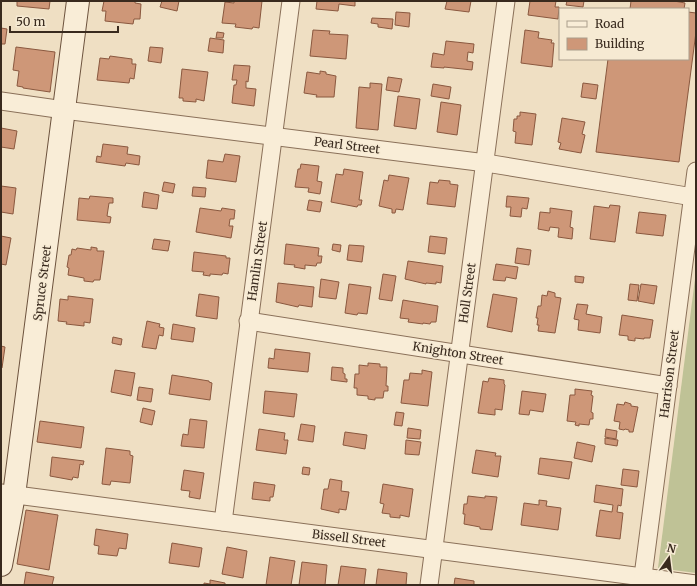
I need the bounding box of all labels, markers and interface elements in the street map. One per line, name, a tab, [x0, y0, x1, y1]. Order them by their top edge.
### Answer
scale bar	[10, 8, 118, 34]
legend	[559, 8, 689, 60]
text: 50 m	[16, 14, 45, 29]
text: Road	[595, 16, 624, 31]
text: Building	[595, 36, 645, 51]
street label: Pearl Street	[313, 134, 381, 157]
street label: Hamlin Street	[244, 220, 270, 302]
street label: Spruce Street	[30, 244, 54, 322]
street label: Holl Street	[455, 261, 479, 324]
street label: Harrison Street	[656, 329, 682, 419]
street label: Knighton Street	[412, 338, 505, 368]
street label: Bissell Street	[311, 526, 387, 550]
north arrow	[649, 538, 689, 578]
text: N	[666, 540, 678, 556]

